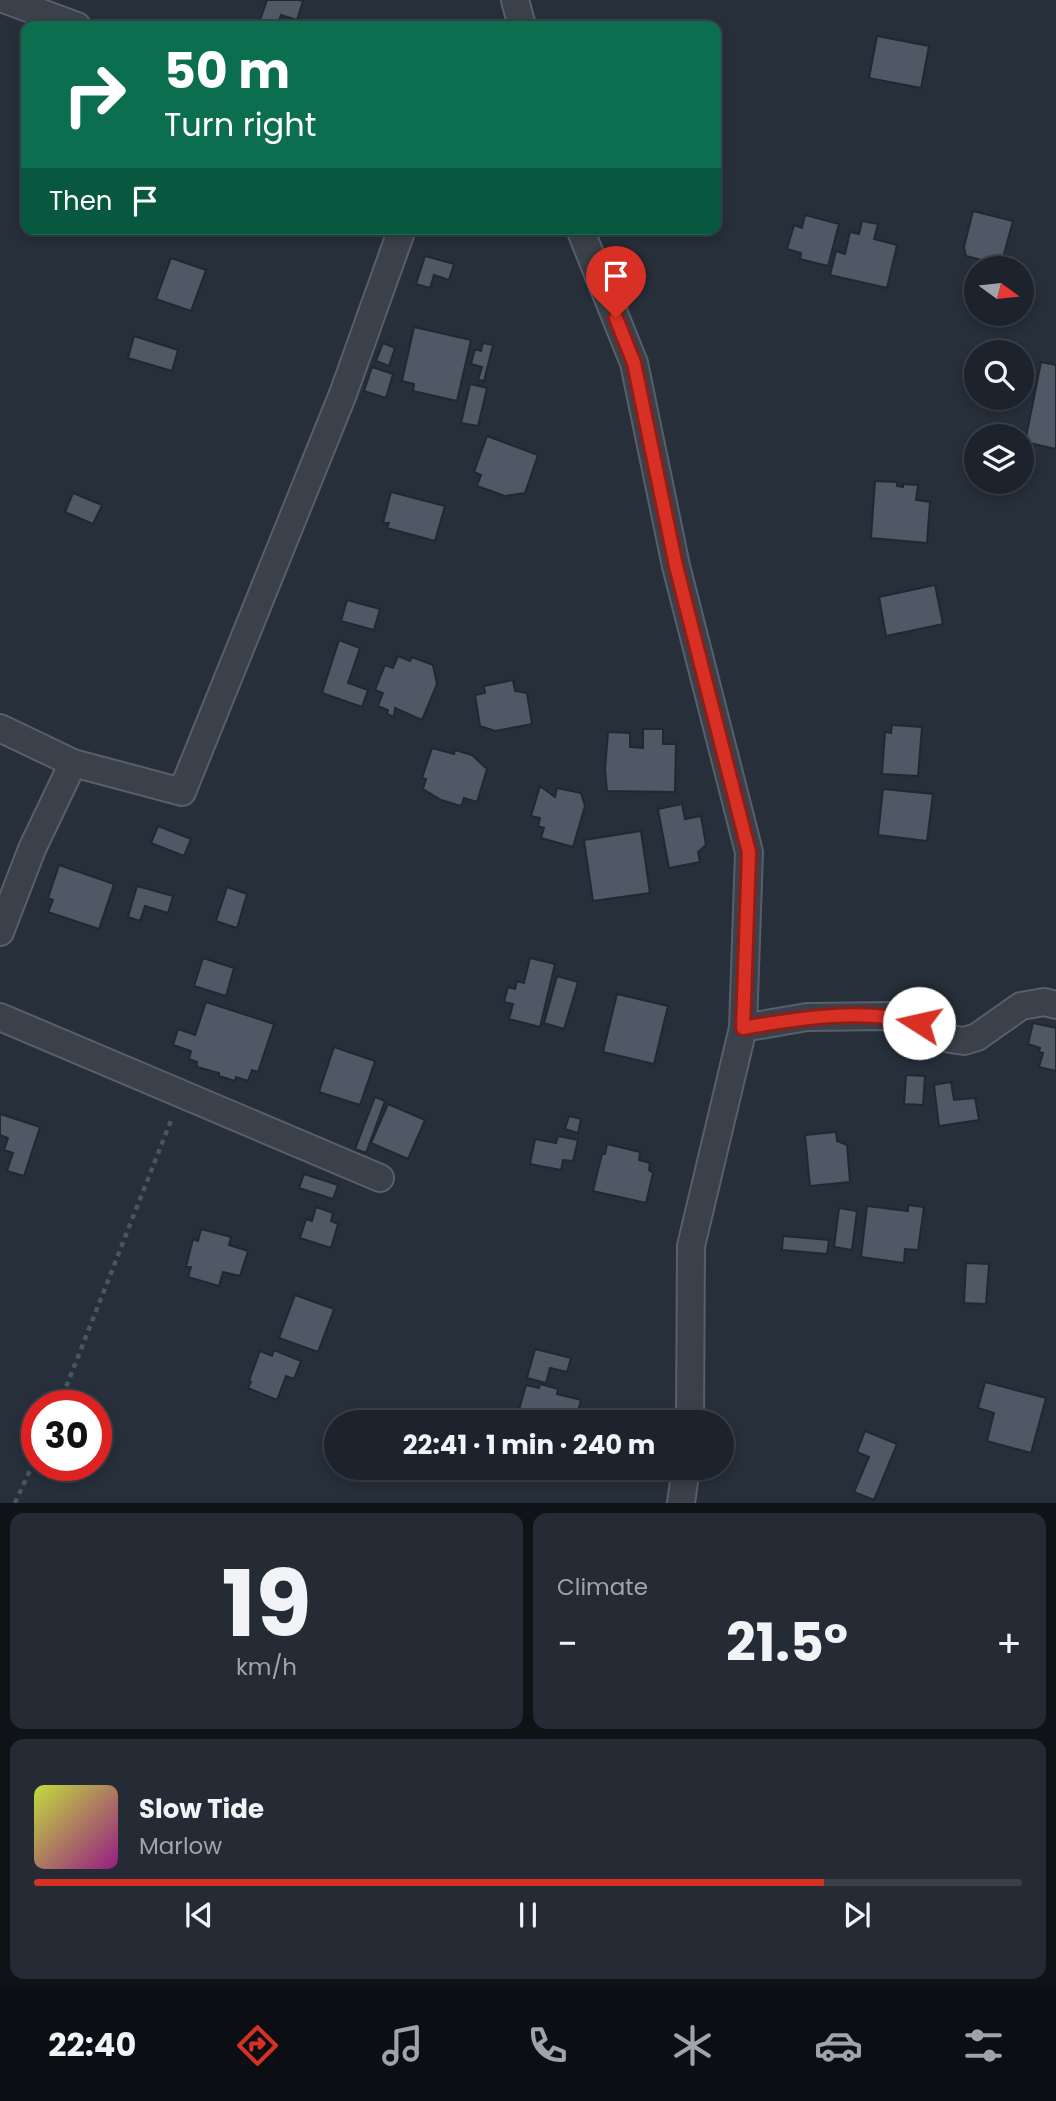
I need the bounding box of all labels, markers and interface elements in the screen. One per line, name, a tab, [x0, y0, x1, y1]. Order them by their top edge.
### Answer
text: 50 m	[164, 37, 290, 105]
icon: right	[49, 49, 140, 140]
text: Turn right	[164, 102, 316, 147]
icon: arrive	[126, 182, 164, 220]
text: Then	[49, 183, 112, 219]
pin	[586, 246, 646, 318]
north arrow	[964, 256, 1034, 326]
map controls	[964, 256, 1034, 494]
icon: arrive	[597, 257, 635, 295]
button: search	[964, 340, 1034, 410]
button: layers	[964, 424, 1034, 494]
position arrow	[882, 986, 956, 1060]
speed limit sign: 30	[21, 1390, 112, 1481]
text: 22:41 · 1 min · 240 m	[403, 1427, 655, 1463]
text: 19	[221, 1540, 312, 1668]
text: Climate	[557, 1571, 648, 1603]
text: 21.5°	[726, 1606, 848, 1679]
text: −	[557, 1617, 578, 1670]
text: +	[996, 1617, 1022, 1670]
text: km/h	[236, 1651, 297, 1683]
text: Slow Tide	[139, 1791, 264, 1827]
text: Marlow	[139, 1830, 222, 1862]
icon: previous	[180, 1896, 218, 1934]
icon: pause	[509, 1896, 547, 1934]
icon: next	[838, 1896, 876, 1934]
icon: directions	[233, 2021, 282, 2070]
icon: music	[378, 2021, 427, 2070]
icon: phone	[523, 2021, 572, 2070]
icon: climate	[668, 2021, 717, 2070]
icon: car	[814, 2021, 863, 2070]
icon: filters	[959, 2021, 1008, 2070]
text: 22:40	[48, 2022, 136, 2067]

